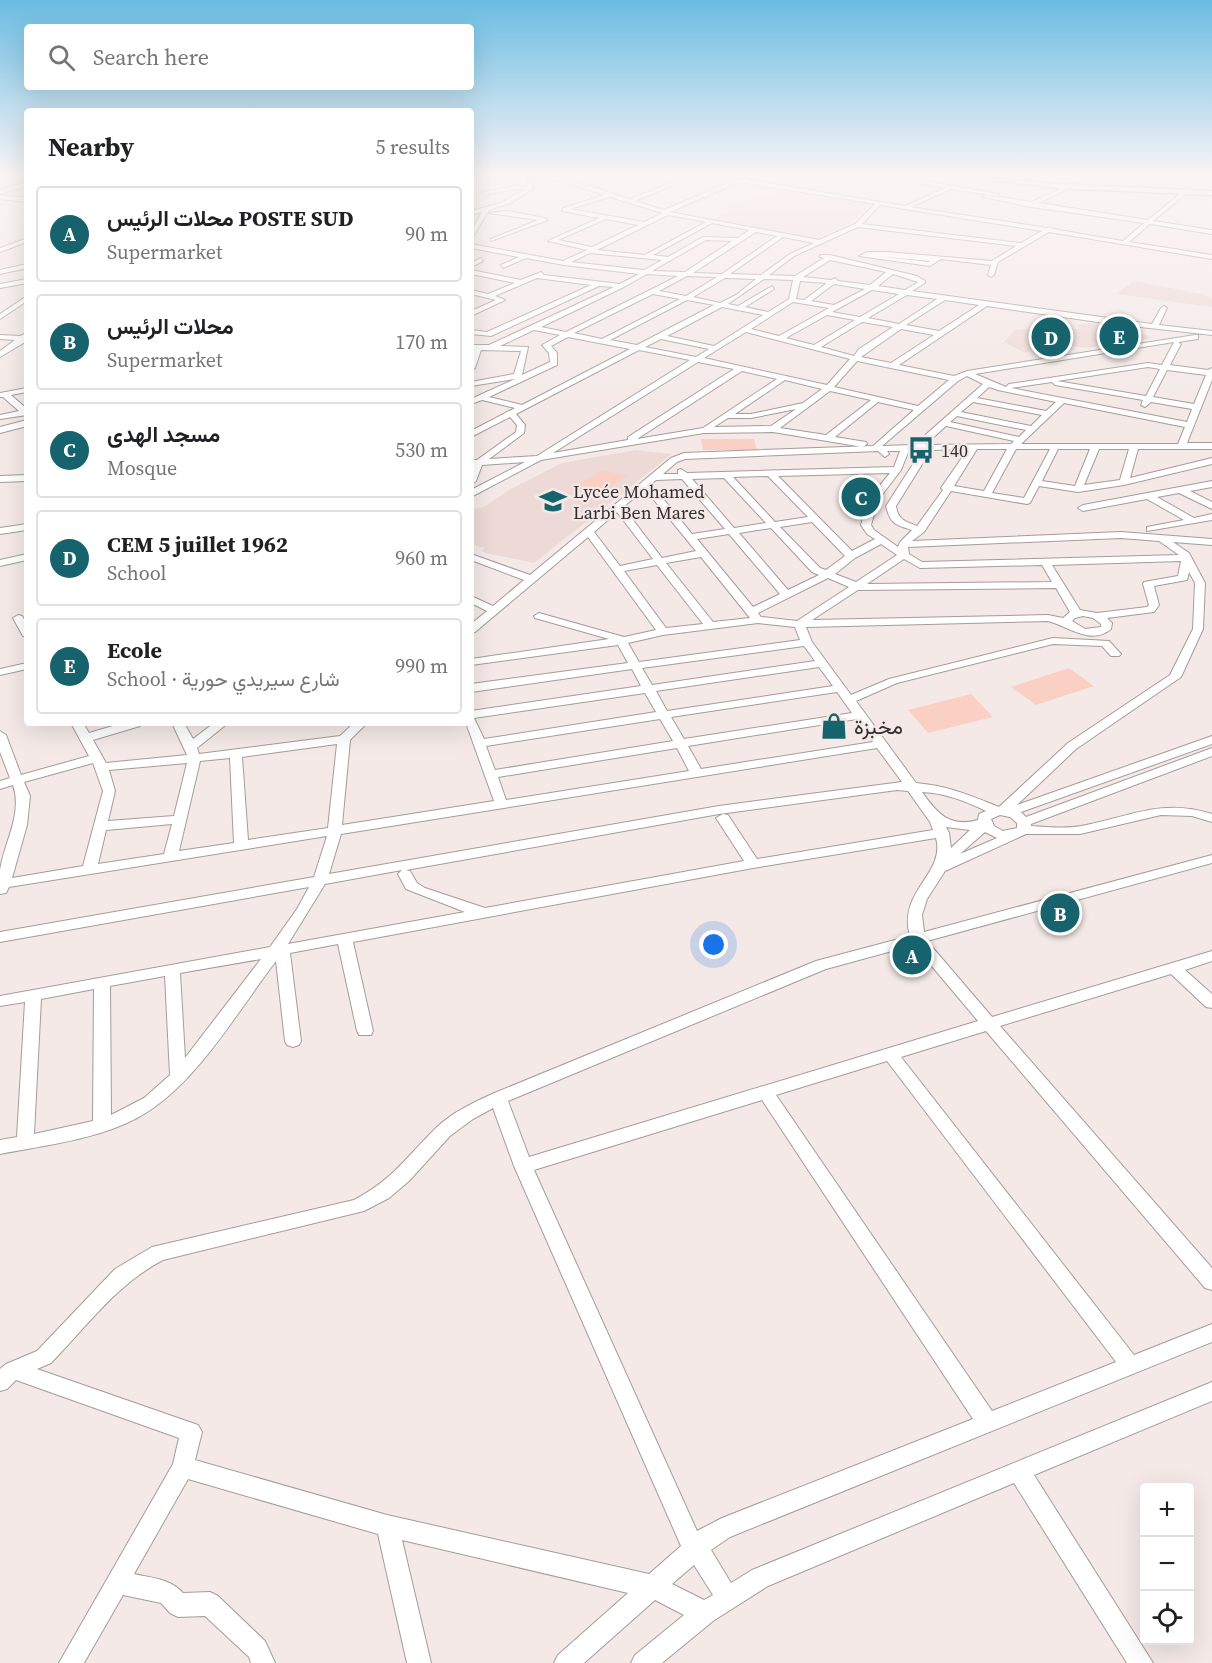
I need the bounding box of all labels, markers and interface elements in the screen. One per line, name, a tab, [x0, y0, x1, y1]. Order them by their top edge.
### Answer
search box	[24, 24, 474, 90]
icon: search	[45, 41, 78, 74]
text: Search here	[93, 42, 209, 72]
text: Nearby	[48, 129, 134, 165]
text: 5 results	[375, 133, 450, 161]
text: محلات الرئيس POSTE SUD	[107, 203, 353, 233]
text: A	[63, 220, 76, 248]
text: 90 m	[405, 220, 448, 248]
text: Supermarket	[107, 238, 222, 266]
text: محلات الرئيس	[107, 311, 234, 341]
pin: D	[1032, 314, 1070, 360]
pin: E	[1100, 314, 1138, 358]
text: B	[63, 328, 76, 356]
text: 170 m	[395, 328, 448, 356]
text: Supermarket	[107, 346, 222, 374]
text: مسجد الهدى	[107, 419, 220, 449]
bus stop icon: 140	[906, 435, 936, 465]
text: C	[63, 436, 76, 464]
text: 530 m	[395, 436, 448, 464]
place label: 140	[941, 438, 968, 463]
text: Mosque	[107, 454, 177, 482]
pin: C	[842, 474, 880, 520]
place label: Lycée Mohamed Larbi Ben Mares	[573, 479, 705, 525]
school or university icon: Lycée Mohamed Larbi Ben Mares	[538, 486, 568, 516]
text: CEM 5 juillet 1962	[107, 529, 288, 559]
text: D	[62, 544, 77, 572]
text: 960 m	[395, 544, 448, 572]
text: School	[107, 559, 167, 587]
text: Ecole	[107, 635, 162, 665]
text: E	[64, 652, 75, 680]
text: 990 m	[395, 652, 448, 680]
text: School · شارع سيريدي حورية	[107, 665, 340, 693]
shop icon: مخبزة	[819, 711, 849, 741]
place label: مخبزة	[854, 712, 903, 741]
pin: B	[1040, 890, 1080, 936]
your location	[699, 930, 728, 959]
pin: A	[892, 932, 932, 978]
map controls	[1140, 1483, 1194, 1645]
button: +	[1140, 1483, 1194, 1537]
button: −	[1140, 1537, 1194, 1591]
button: locate	[1140, 1591, 1194, 1645]

